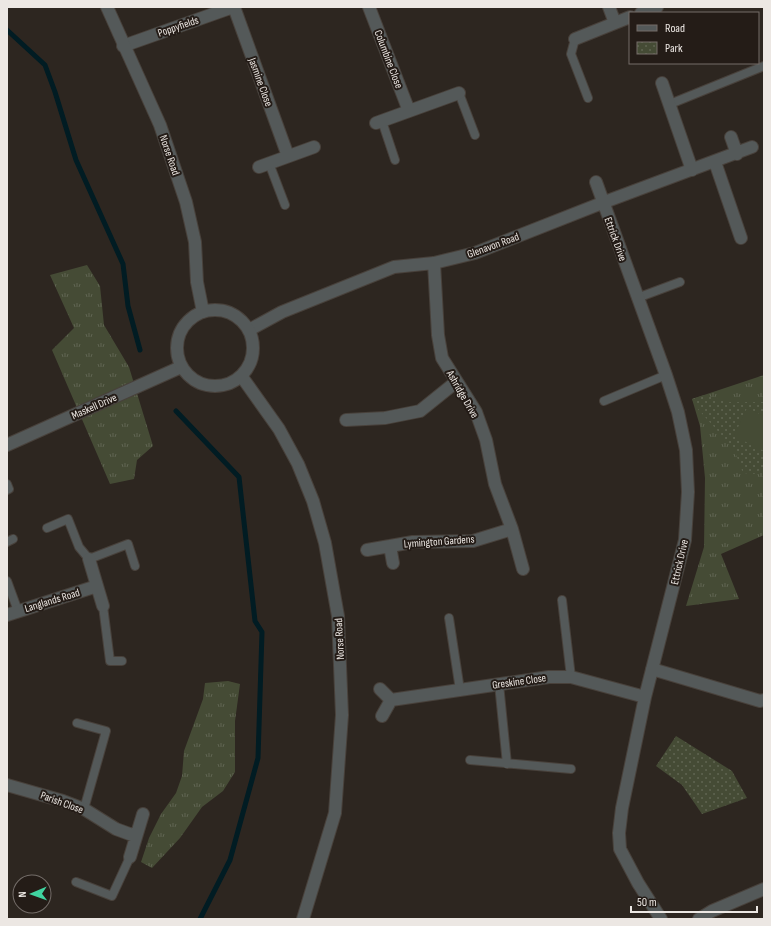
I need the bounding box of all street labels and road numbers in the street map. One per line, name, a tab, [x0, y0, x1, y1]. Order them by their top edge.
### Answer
street label: Poppyfields	[156, 13, 200, 40]
street label: Columbine Close	[371, 28, 406, 90]
street label: Jasmine Close	[245, 55, 275, 108]
street label: Norse Road	[157, 133, 183, 177]
street label: Ettrick Drive	[602, 215, 630, 263]
street label: Glenavon Road	[465, 230, 521, 261]
street label: Ashridge Drive	[443, 367, 481, 420]
street label: Maskell Drive	[70, 391, 119, 422]
street label: Lymington Gardens	[403, 533, 475, 550]
street label: Ettrick Drive	[668, 538, 691, 586]
street label: Langlands Road	[23, 586, 82, 615]
street label: Norse Road	[332, 617, 347, 660]
street label: Greskine Close	[491, 671, 547, 692]
street label: Parish Close	[39, 789, 85, 816]

